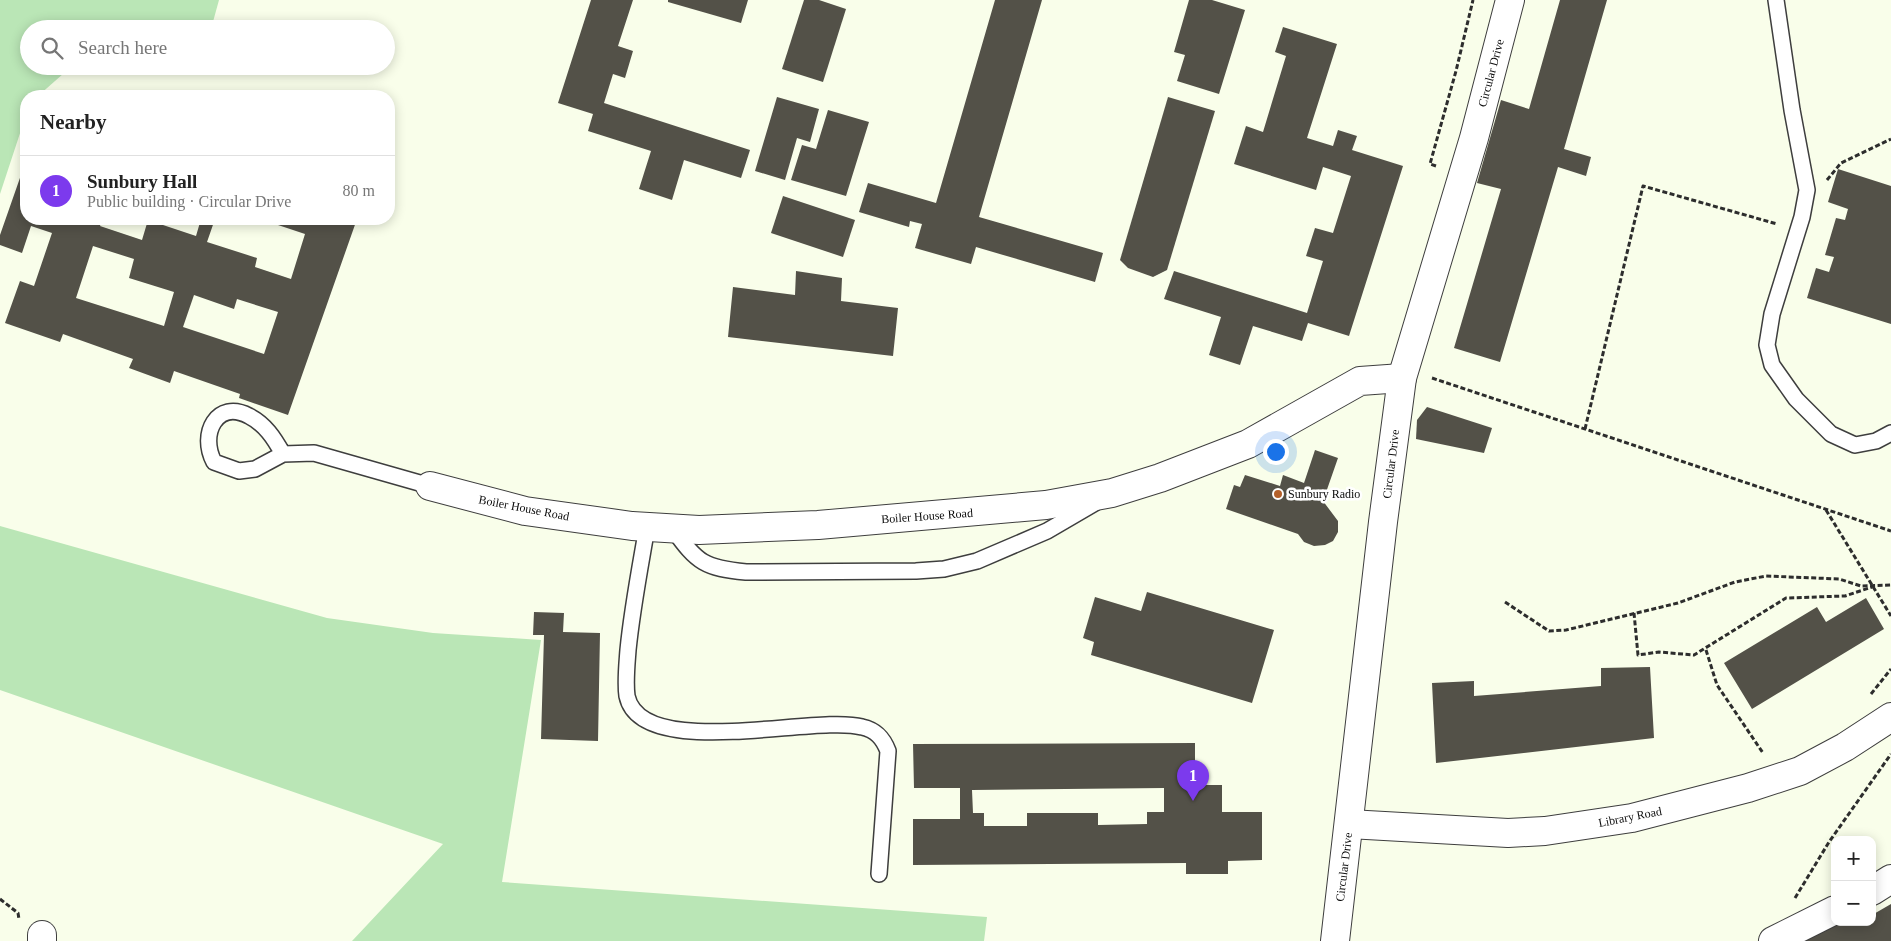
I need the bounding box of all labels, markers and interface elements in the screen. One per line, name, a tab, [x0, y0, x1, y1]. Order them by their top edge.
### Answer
search box	[20, 20, 395, 75]
icon: search	[38, 34, 66, 62]
text: Search here	[78, 37, 167, 58]
street label: Circular Drive	[1475, 38, 1507, 108]
text: Nearby	[40, 110, 107, 134]
text: Sunbury Hall	[87, 171, 197, 192]
text: 1	[52, 182, 60, 199]
text: 80 m	[343, 182, 375, 199]
text: Public building · Circular Drive	[87, 193, 291, 210]
street label: Circular Drive	[1380, 429, 1402, 499]
your location	[1263, 439, 1289, 465]
place label: Sunbury Radio	[1288, 487, 1360, 501]
marker: Sunbury Radio	[1272, 488, 1284, 500]
street label: Boiler House Road	[478, 492, 570, 524]
street label: Boiler House Road	[881, 506, 973, 526]
pin: 1	[1177, 760, 1209, 801]
street label: Library Road	[1597, 804, 1663, 830]
street label: Circular Drive	[1333, 832, 1355, 902]
map controls	[1831, 836, 1876, 926]
button: +	[1831, 836, 1876, 881]
button: −	[1831, 881, 1876, 926]

